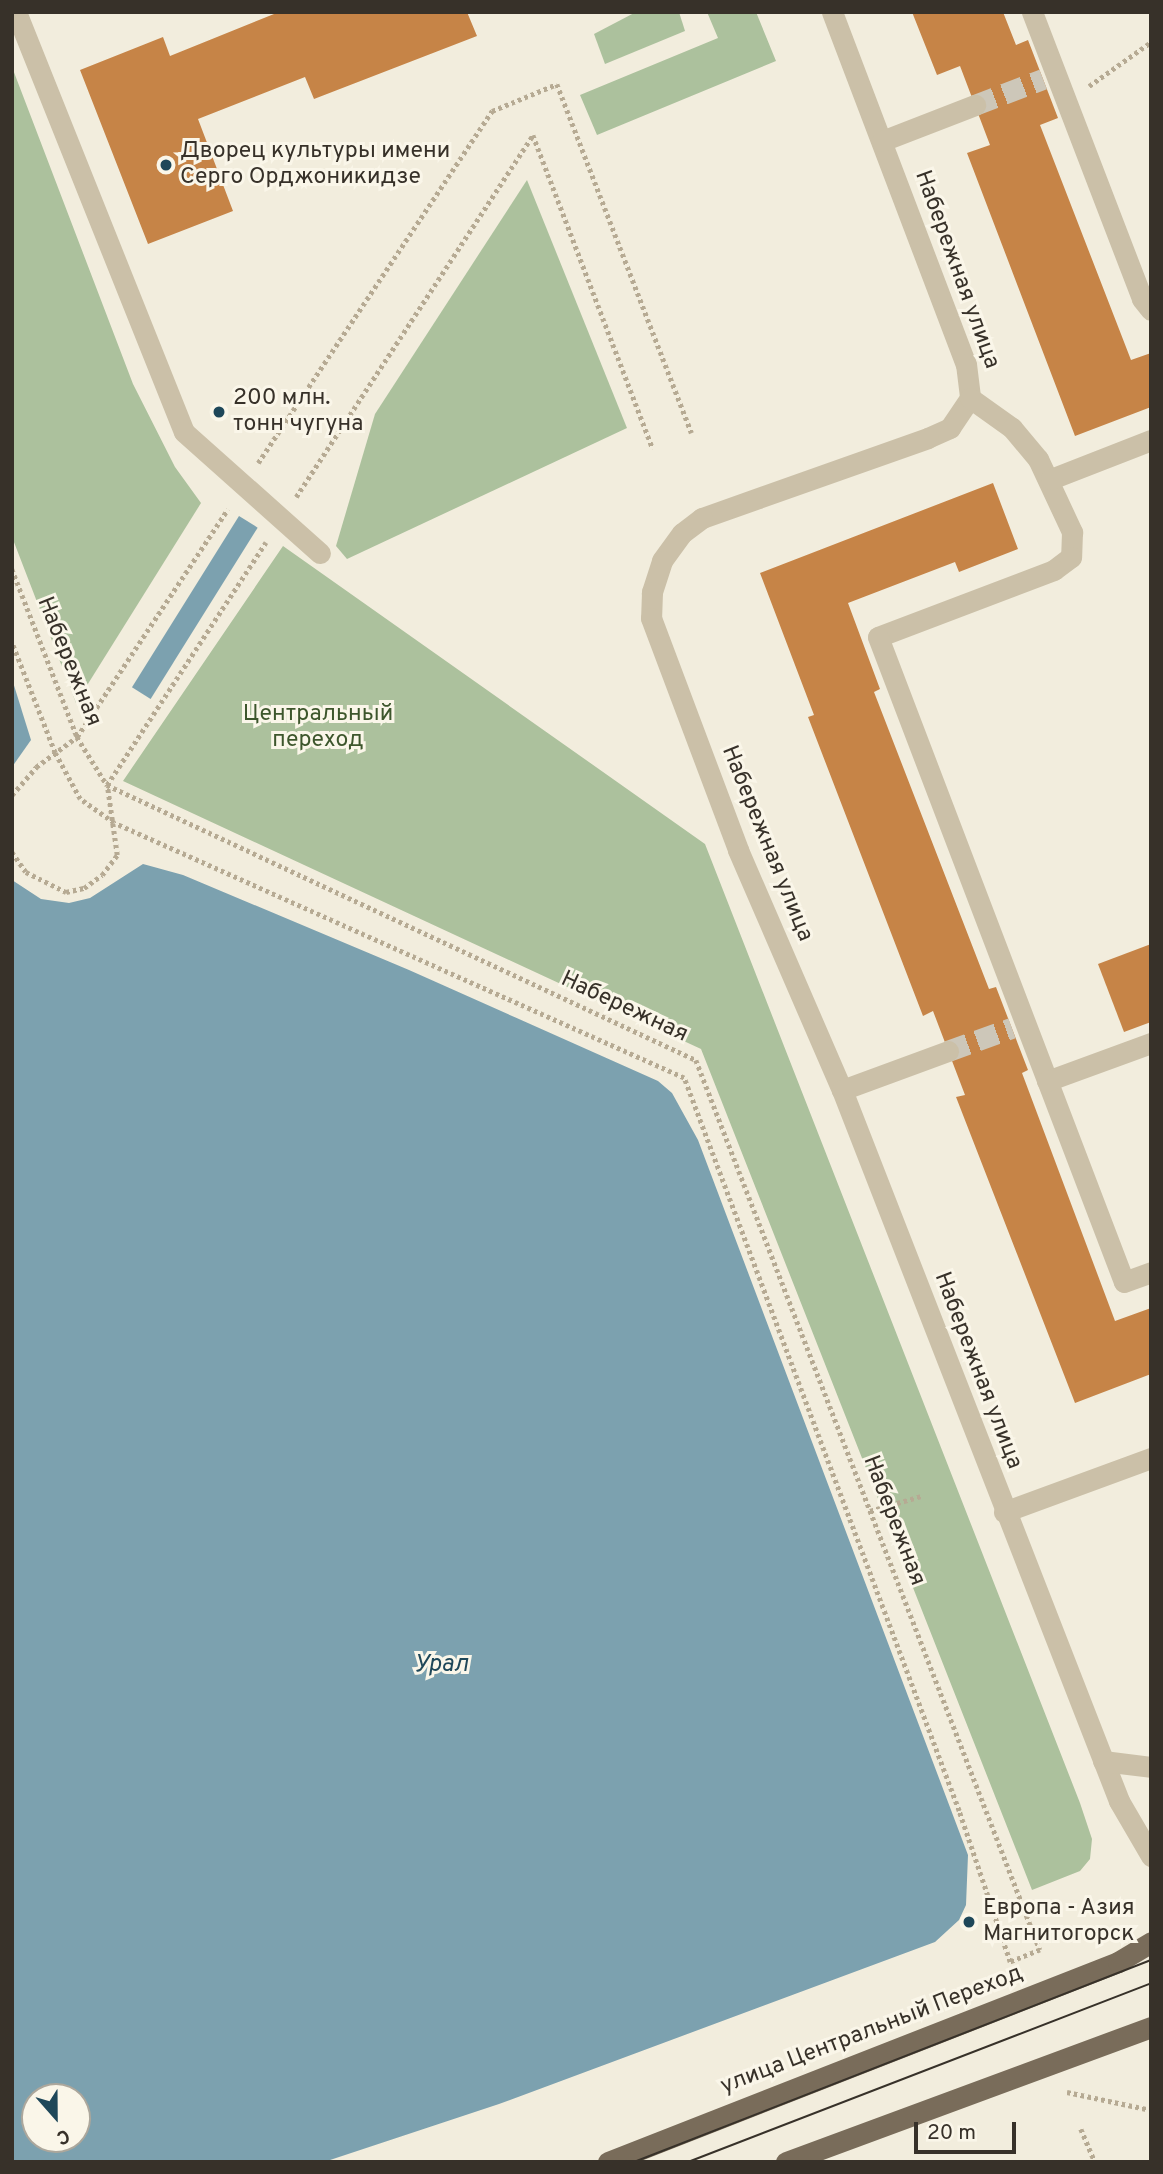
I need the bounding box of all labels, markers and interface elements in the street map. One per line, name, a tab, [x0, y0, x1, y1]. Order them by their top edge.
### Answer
place label: Дворец культуры имени Серго Орджоникидзе	[180, 138, 450, 192]
marker: Дворец культуры имени Серго Орджоникидзе	[158, 157, 174, 173]
street label: Набережная улица	[907, 167, 1005, 373]
place label: 200 млн. тонн чугуна	[233, 385, 363, 439]
marker: 200 млн. тонн чугуна	[211, 404, 227, 420]
street label: Набережная	[30, 593, 106, 731]
park label: Центральный переход	[243, 701, 393, 755]
street label: Набережная улица	[714, 742, 818, 946]
street label: Набережная	[556, 967, 692, 1049]
street label: Набережная улица	[927, 1269, 1027, 1473]
street label: Набережная	[856, 1452, 930, 1590]
water label: Урал	[414, 1652, 468, 1680]
place label: Европа - Азия Магнитогорск	[983, 1895, 1136, 1949]
marker: Европа - Азия Магнитогорск	[961, 1914, 977, 1930]
street label: улица Центральный Переход	[717, 1961, 1027, 2101]
north arrow	[21, 2083, 91, 2153]
scale bar	[918, 2108, 1020, 2152]
text: 20 m	[927, 2120, 976, 2147]
text: С	[53, 2122, 73, 2149]

